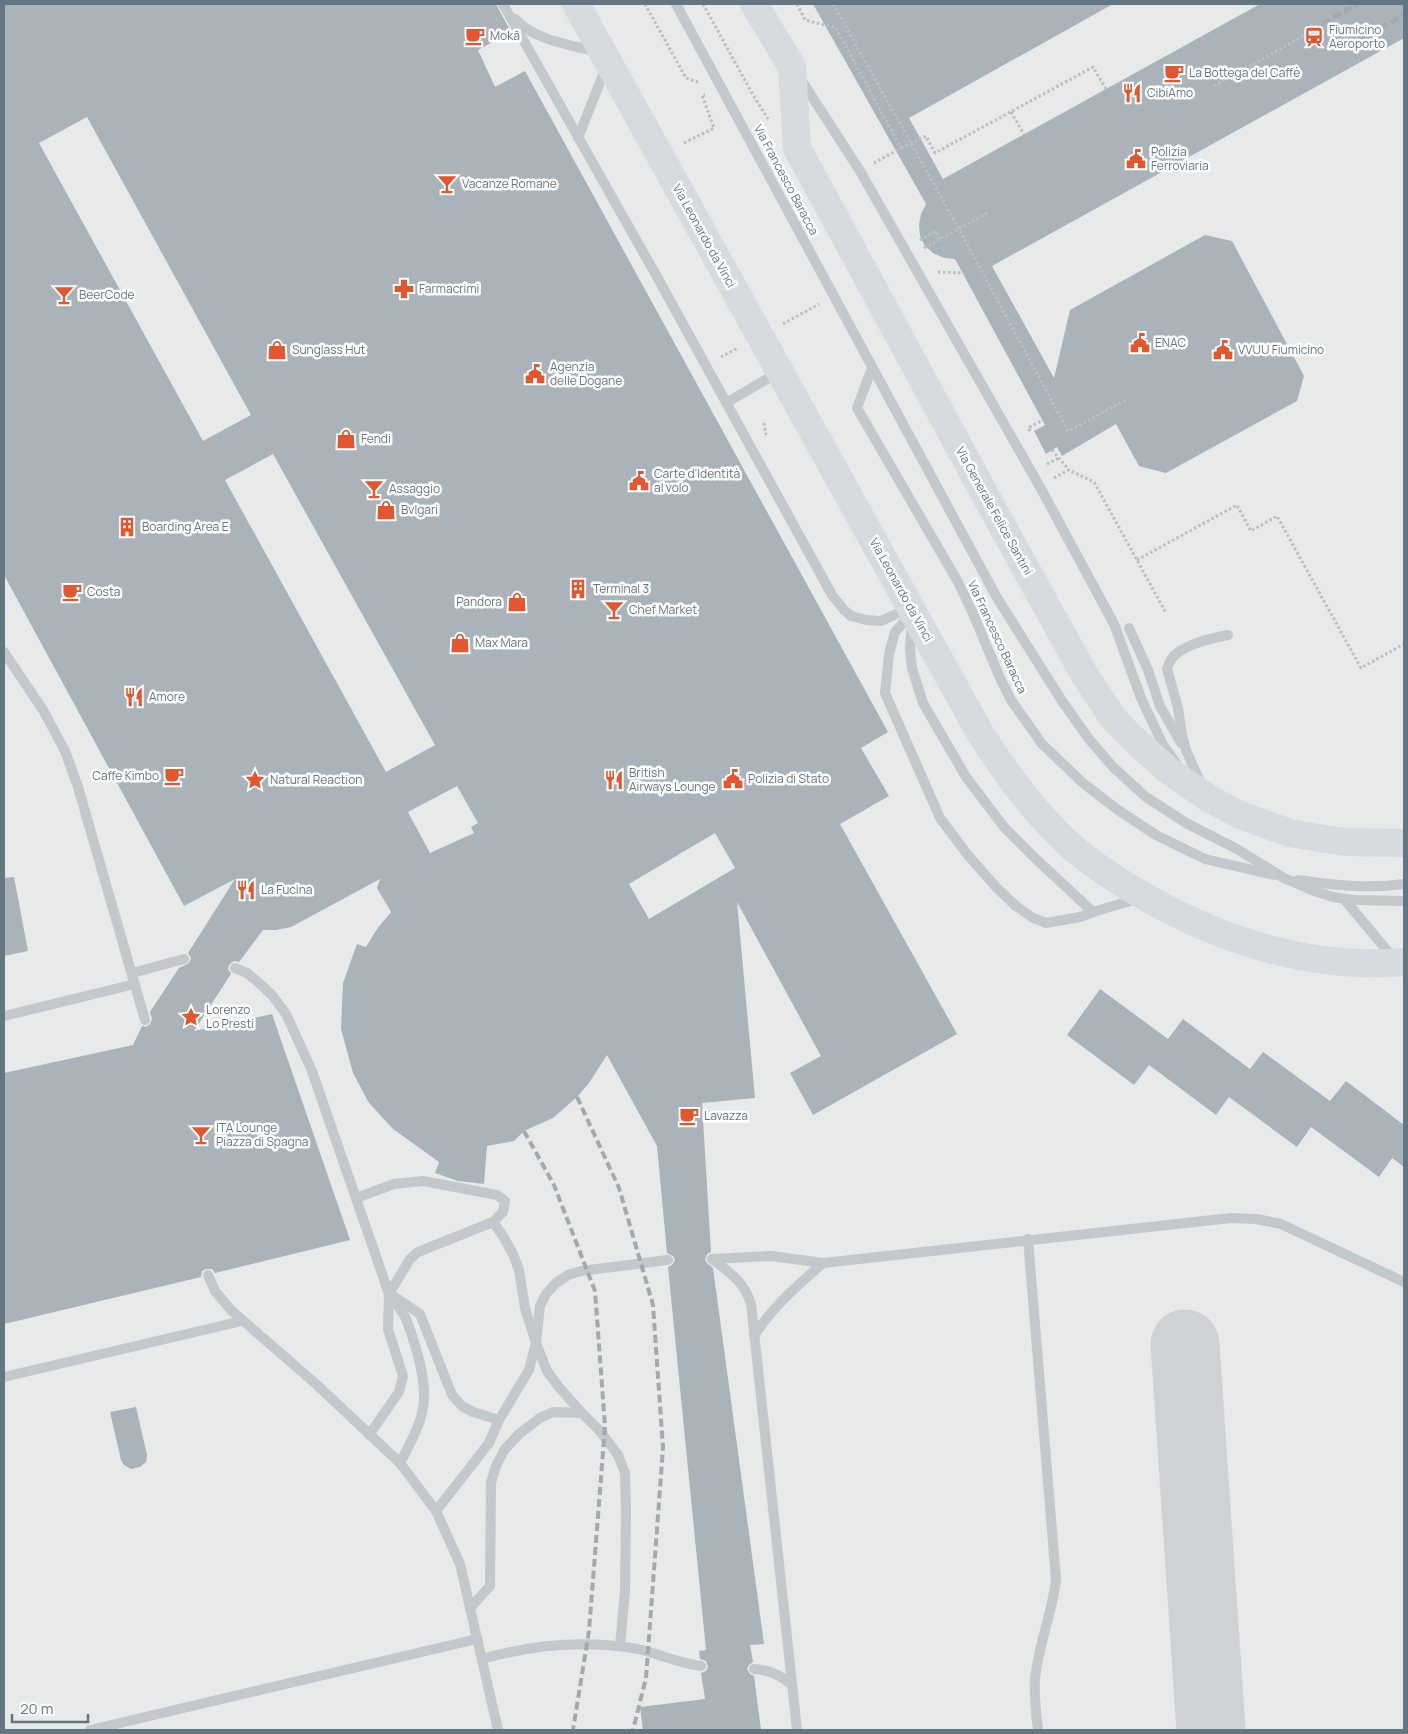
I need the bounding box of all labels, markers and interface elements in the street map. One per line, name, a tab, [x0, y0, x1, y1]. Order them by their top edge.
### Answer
place label: Fiumicino Aeroporto	[1329, 21, 1385, 52]
cafe icon: Mokā	[464, 25, 486, 47]
station icon: Fiumicino Aeroporto	[1303, 26, 1325, 48]
place label: Mokā	[490, 27, 520, 44]
cafe icon: La Bottega del Caffè	[1163, 62, 1185, 84]
place label: La Bottega del Caffè	[1189, 64, 1300, 81]
restaurant icon: CibiAmo	[1121, 82, 1143, 104]
place label: CibiAmo	[1147, 84, 1193, 101]
street label: Via Francesco Baracca	[750, 121, 823, 238]
place label: Polizia Ferroviaria	[1151, 143, 1209, 174]
public building icon: Polizia Ferroviaria	[1125, 148, 1147, 170]
bar icon: Vacanze Romane	[436, 173, 458, 195]
place label: Vacanze Romane	[462, 175, 557, 192]
street label: Via Leonardo da Vinci	[669, 181, 740, 291]
pharmacy icon: Farmacrimi	[393, 278, 415, 300]
place label: Farmacrimi	[419, 280, 479, 297]
bar icon: BeerCode	[53, 284, 75, 306]
place label: BeerCode	[79, 286, 135, 303]
public building icon: ENAC	[1129, 332, 1151, 354]
place label: ENAC	[1155, 334, 1186, 351]
shop icon: Sunglass Hut	[266, 339, 288, 361]
public building icon: VVUU Fiumicino	[1212, 339, 1234, 361]
place label: Sunglass Hut	[292, 341, 366, 358]
place label: VVUU Fiumicino	[1238, 341, 1324, 358]
place label: Agenzia delle Dogane	[550, 358, 622, 389]
public building icon: Agenzia delle Dogane	[524, 363, 546, 385]
shop icon: Fendi	[335, 428, 357, 450]
place label: Fendi	[361, 430, 391, 447]
street label: Via Generale Felice Santini	[952, 444, 1037, 578]
place label: Carte d'Identità al volo	[654, 465, 740, 496]
public building icon: Carte d'Identità al volo	[628, 470, 650, 492]
bar icon: Assaggio	[363, 478, 385, 500]
place label: Assaggio	[389, 480, 440, 497]
shop icon: Bvlgari	[375, 499, 397, 521]
place label: Bvlgari	[401, 501, 438, 518]
building icon: Boarding Area E	[116, 516, 138, 538]
place label: Boarding Area E	[142, 518, 229, 535]
street label: Via Leonardo da Vinci	[866, 535, 937, 645]
street label: Via Francesco Baracca	[964, 577, 1031, 696]
building icon: Terminal 3	[567, 578, 589, 600]
place label: Terminal 3	[593, 580, 649, 597]
cafe icon: Costa	[61, 581, 83, 603]
place label: Costa	[87, 583, 120, 600]
shop icon: Pandora	[506, 591, 528, 613]
place label: Pandora	[456, 593, 502, 610]
bar icon: Chef Market	[603, 599, 625, 621]
place label: Chef Market	[629, 601, 697, 618]
shop icon: Max Mara	[449, 632, 471, 654]
place label: Max Mara	[475, 634, 528, 651]
restaurant icon: Amore	[123, 686, 145, 708]
place label: Amore	[149, 688, 185, 705]
place label: British Airways Lounge	[629, 764, 716, 795]
cafe icon: Caffe Kimbo	[163, 765, 185, 787]
place label: Caffe Kimbo	[92, 767, 159, 784]
public building icon: Polizia di Stato	[722, 768, 744, 790]
place icon: Natural Reaction	[244, 769, 266, 791]
restaurant icon: British Airways Lounge	[603, 769, 625, 791]
place label: Polizia di Stato	[748, 770, 829, 787]
place label: Natural Reaction	[270, 771, 362, 788]
restaurant icon: La Fucina	[235, 879, 257, 901]
place label: La Fucina	[261, 881, 312, 898]
place label: Lorenzo Lo Presti	[206, 1001, 254, 1032]
place icon: Lorenzo Lo Presti	[180, 1006, 202, 1028]
cafe icon: Lavazza	[678, 1105, 700, 1127]
place label: Lavazza	[704, 1107, 748, 1124]
place label: ITA Lounge Piazza di Spagna	[216, 1119, 309, 1150]
bar icon: ITA Lounge Piazza di Spagna	[190, 1124, 212, 1146]
scale bar	[12, 1692, 89, 1724]
text: 20 m	[20, 1698, 53, 1719]

